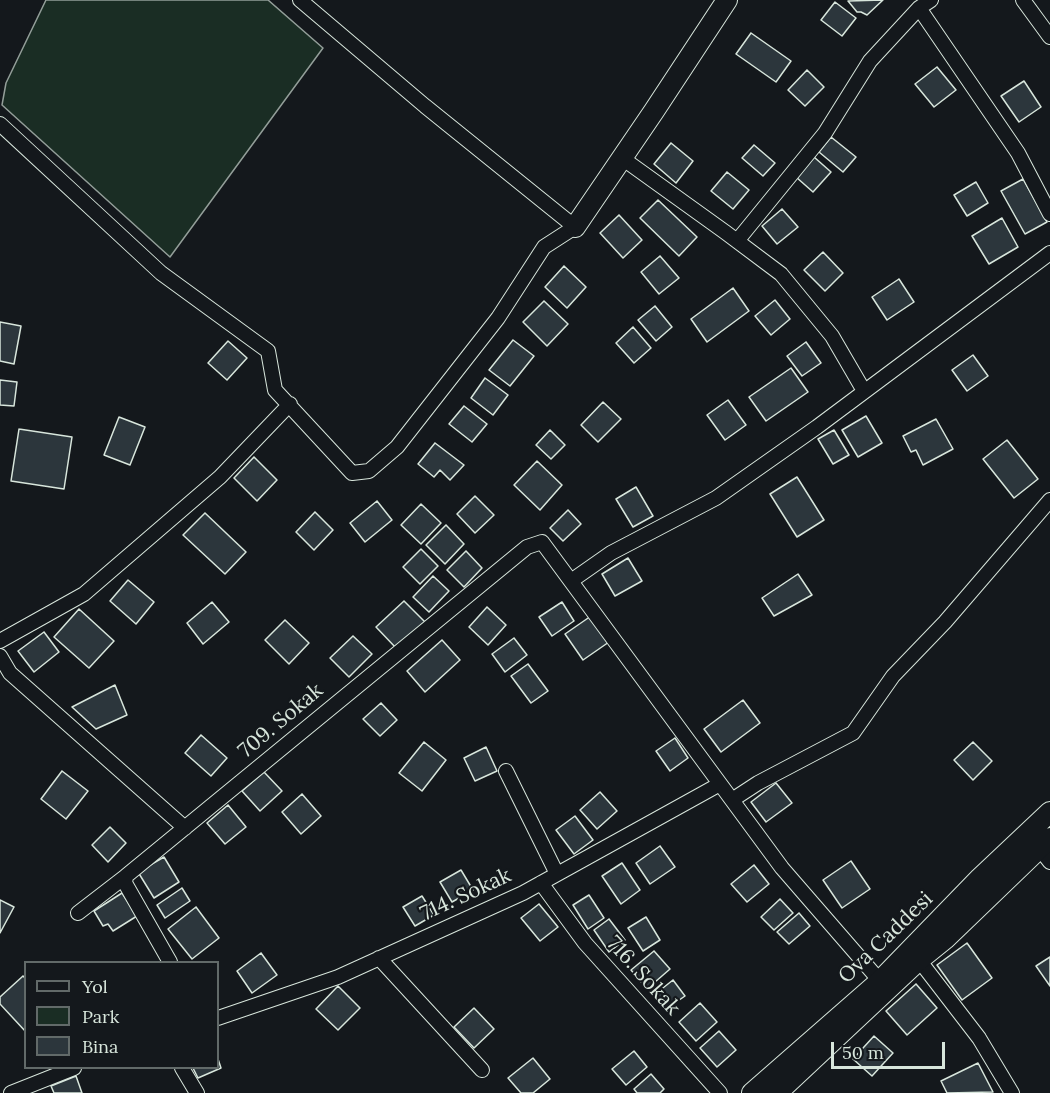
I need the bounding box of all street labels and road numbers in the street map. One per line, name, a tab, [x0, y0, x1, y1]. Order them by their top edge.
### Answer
street label: 709. Sokak	[234, 678, 328, 764]
street label: 714. Sokak	[417, 863, 515, 927]
street label: Ova Caddesi	[834, 887, 938, 989]
street label: 716. Sokak	[601, 931, 685, 1021]

